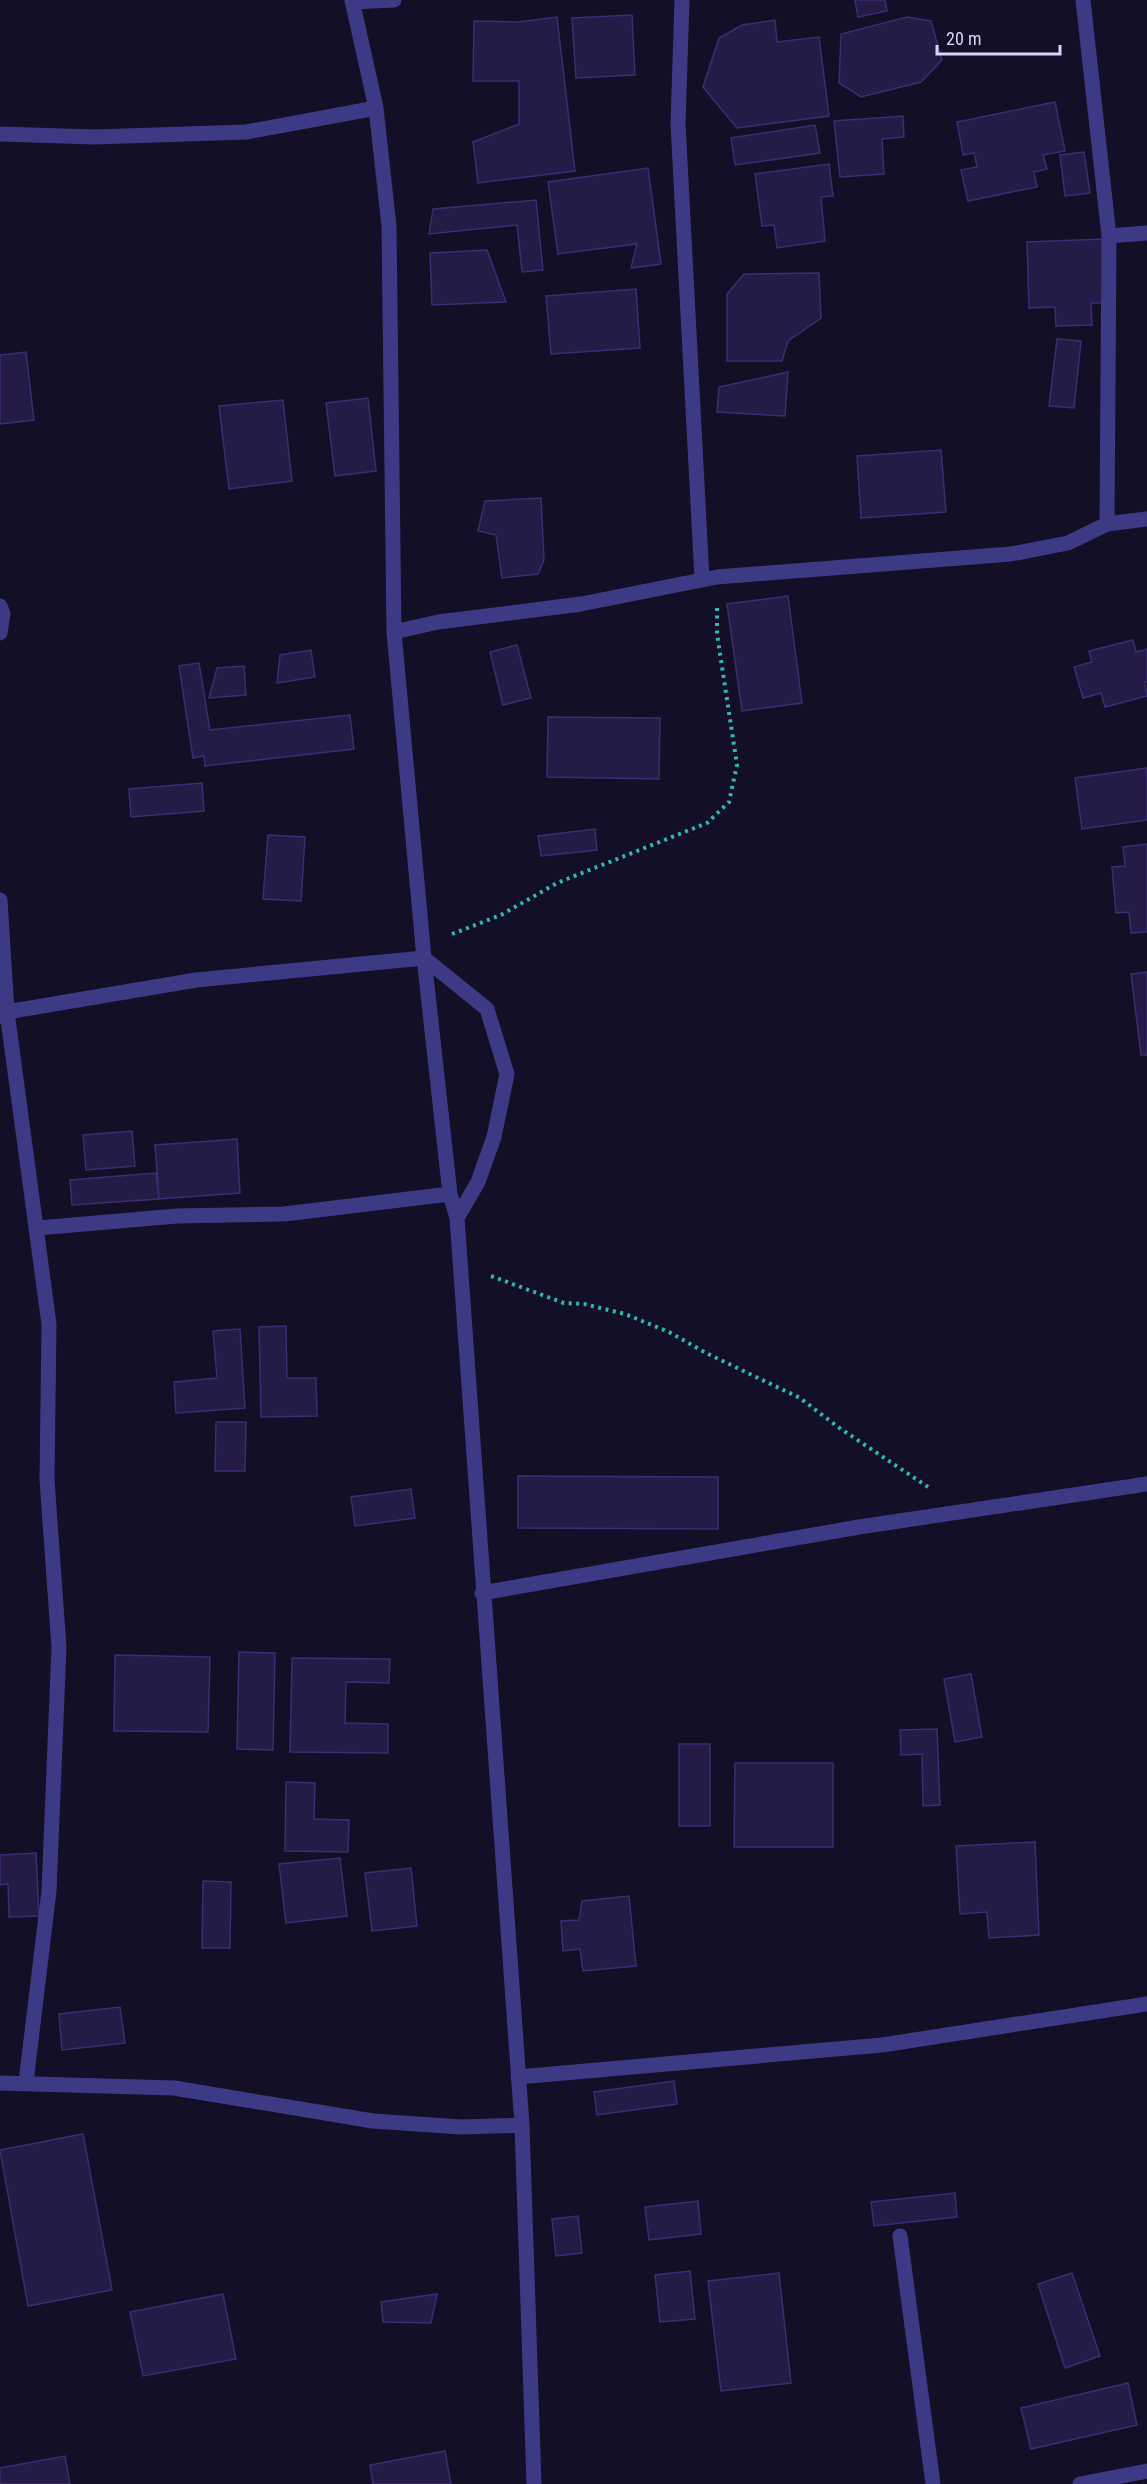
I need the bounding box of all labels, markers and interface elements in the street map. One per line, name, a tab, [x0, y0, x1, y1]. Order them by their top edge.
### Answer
scale bar	[937, 18, 1060, 56]
text: 20 m	[946, 28, 981, 49]

